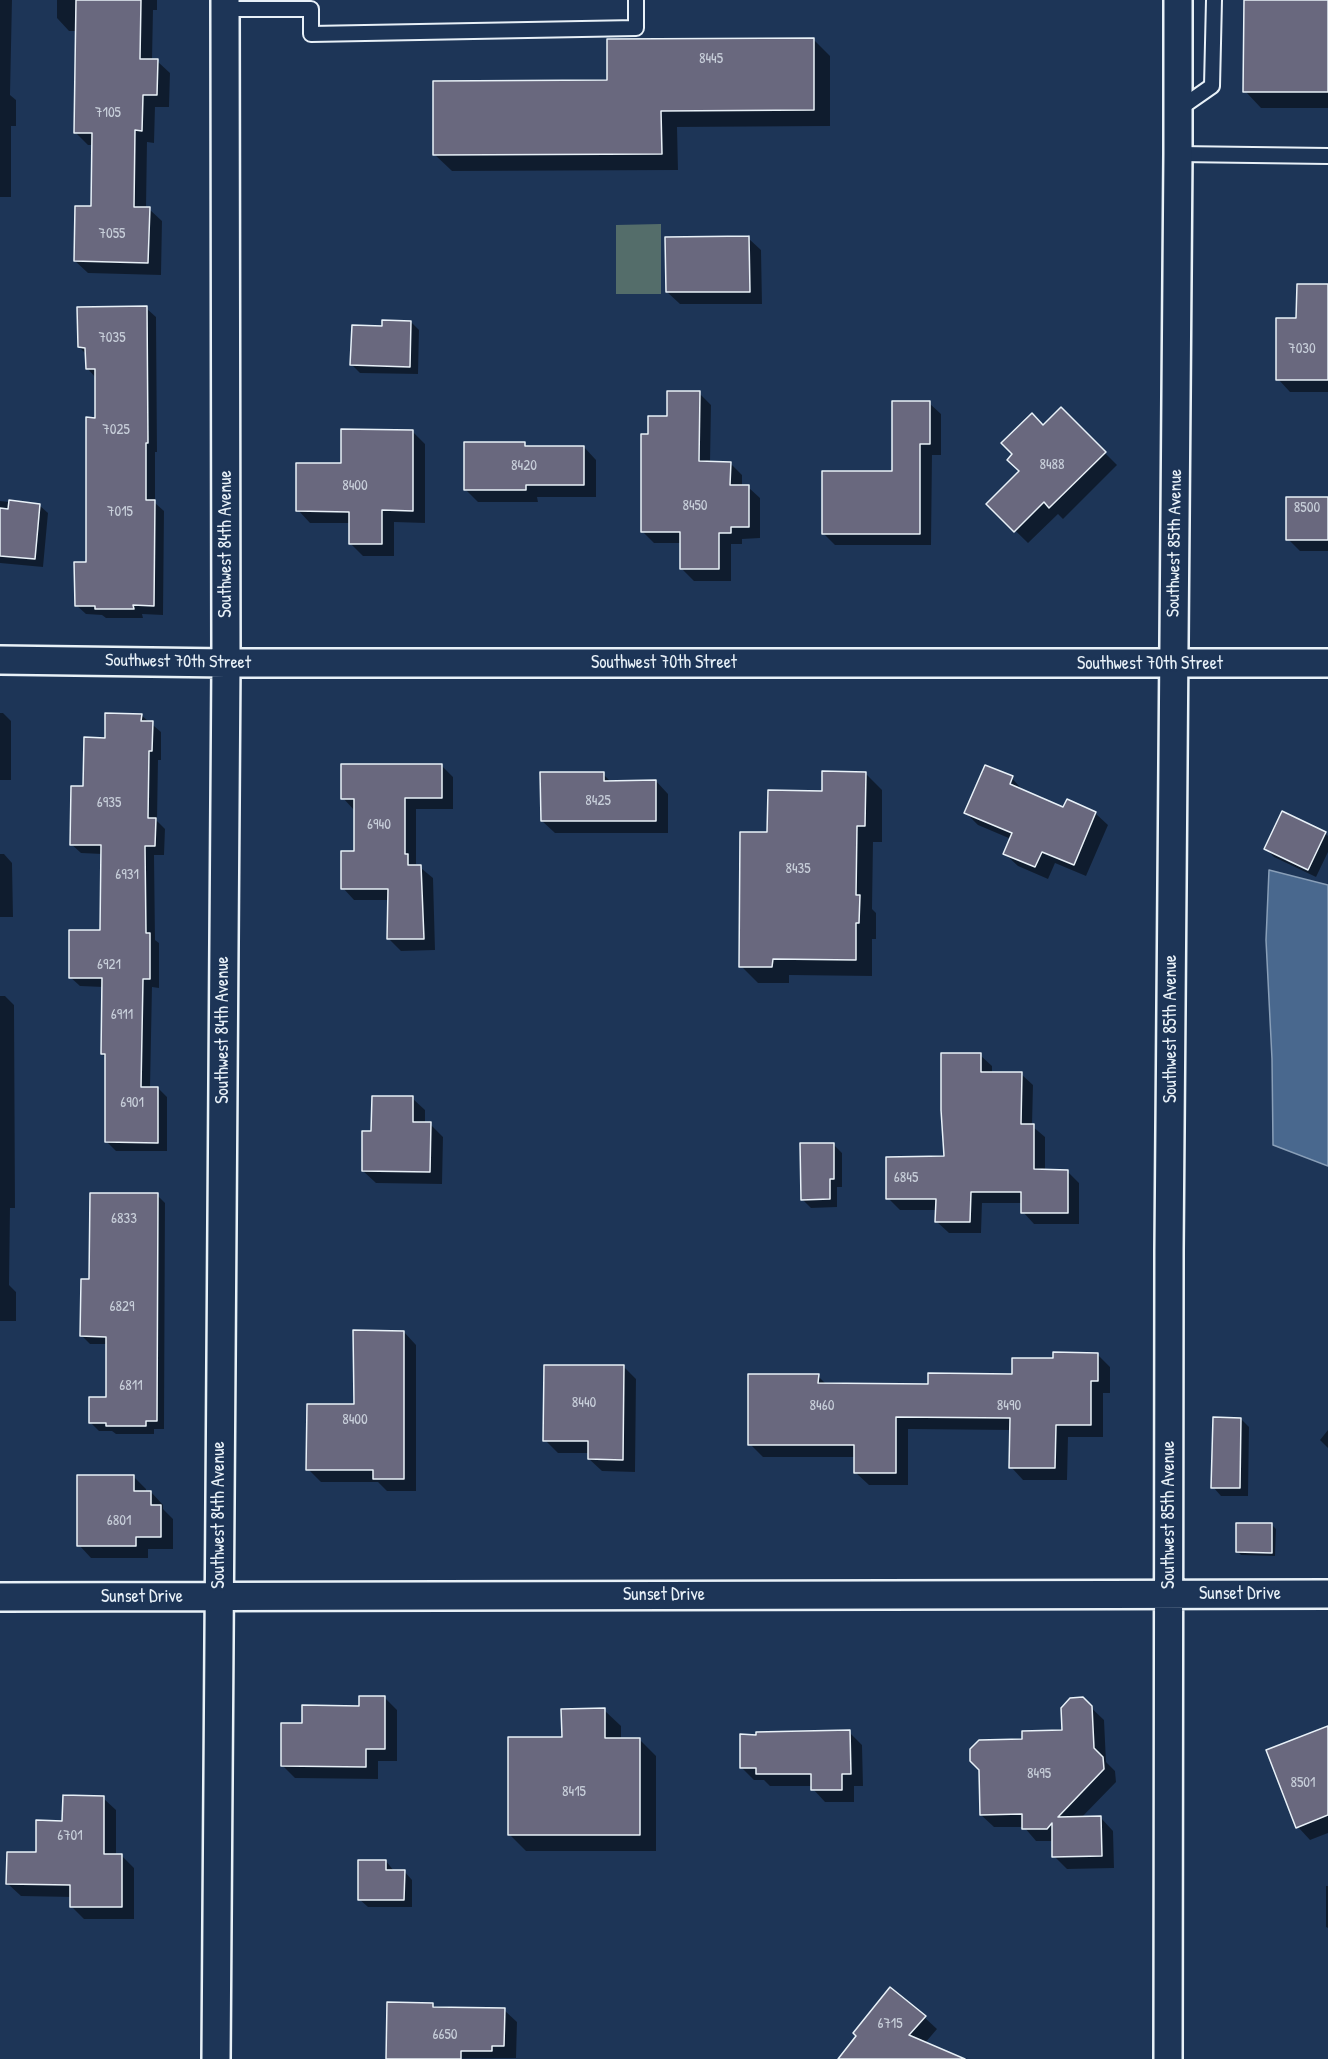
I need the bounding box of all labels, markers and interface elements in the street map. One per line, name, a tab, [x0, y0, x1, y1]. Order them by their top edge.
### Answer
house number: 8445	[699, 50, 723, 68]
house number: 7105	[95, 104, 121, 122]
house number: 7055	[99, 225, 125, 243]
house number: 7035	[98, 329, 126, 347]
house number: 7030	[1288, 340, 1316, 358]
house number: 7025	[102, 421, 130, 439]
house number: 8488	[1039, 456, 1065, 474]
house number: 8420	[511, 457, 537, 475]
street label: Southwest 85th Avenue	[1163, 469, 1187, 617]
street label: Southwest 84th Avenue	[215, 470, 237, 618]
house number: 8400	[342, 477, 368, 495]
house number: 8450	[682, 497, 708, 515]
house number: 8500	[1294, 499, 1320, 517]
house number: 7015	[107, 503, 133, 521]
street label: Southwest 70th Street	[105, 650, 251, 674]
street label: Southwest 70th Street	[591, 652, 737, 674]
street label: Southwest 70th Street	[1077, 653, 1223, 675]
house number: 8425	[585, 792, 611, 810]
house number: 6935	[97, 794, 121, 812]
house number: 6940	[367, 816, 391, 834]
house number: 8435	[785, 860, 811, 878]
house number: 6931	[115, 866, 139, 884]
street label: Southwest 85th Avenue	[1160, 955, 1182, 1103]
house number: 6921	[97, 956, 121, 974]
street label: Southwest 84th Avenue	[212, 956, 234, 1104]
house number: 6911	[111, 1006, 133, 1024]
house number: 6901	[120, 1094, 144, 1112]
house number: 6845	[894, 1169, 918, 1187]
house number: 6833	[111, 1210, 137, 1228]
house number: 6829	[109, 1298, 135, 1316]
house number: 6811	[119, 1377, 143, 1395]
house number: 8440	[572, 1394, 596, 1412]
house number: 8460	[810, 1397, 834, 1415]
house number: 8490	[997, 1397, 1021, 1415]
house number: 8400	[342, 1411, 368, 1429]
street label: Southwest 84th Avenue	[208, 1441, 230, 1589]
street label: Southwest 85th Avenue	[1158, 1441, 1180, 1589]
house number: 6801	[107, 1512, 131, 1530]
street label: Sunset Drive	[1199, 1583, 1281, 1605]
street label: Sunset Drive	[623, 1584, 705, 1606]
street label: Sunset Drive	[101, 1586, 183, 1608]
house number: 8495	[1027, 1765, 1051, 1783]
house number: 8501	[1290, 1774, 1316, 1792]
house number: 8415	[562, 1783, 586, 1801]
house number: 6701	[57, 1827, 83, 1845]
house number: 6715	[877, 2015, 903, 2033]
house number: 6650	[432, 2026, 458, 2044]

